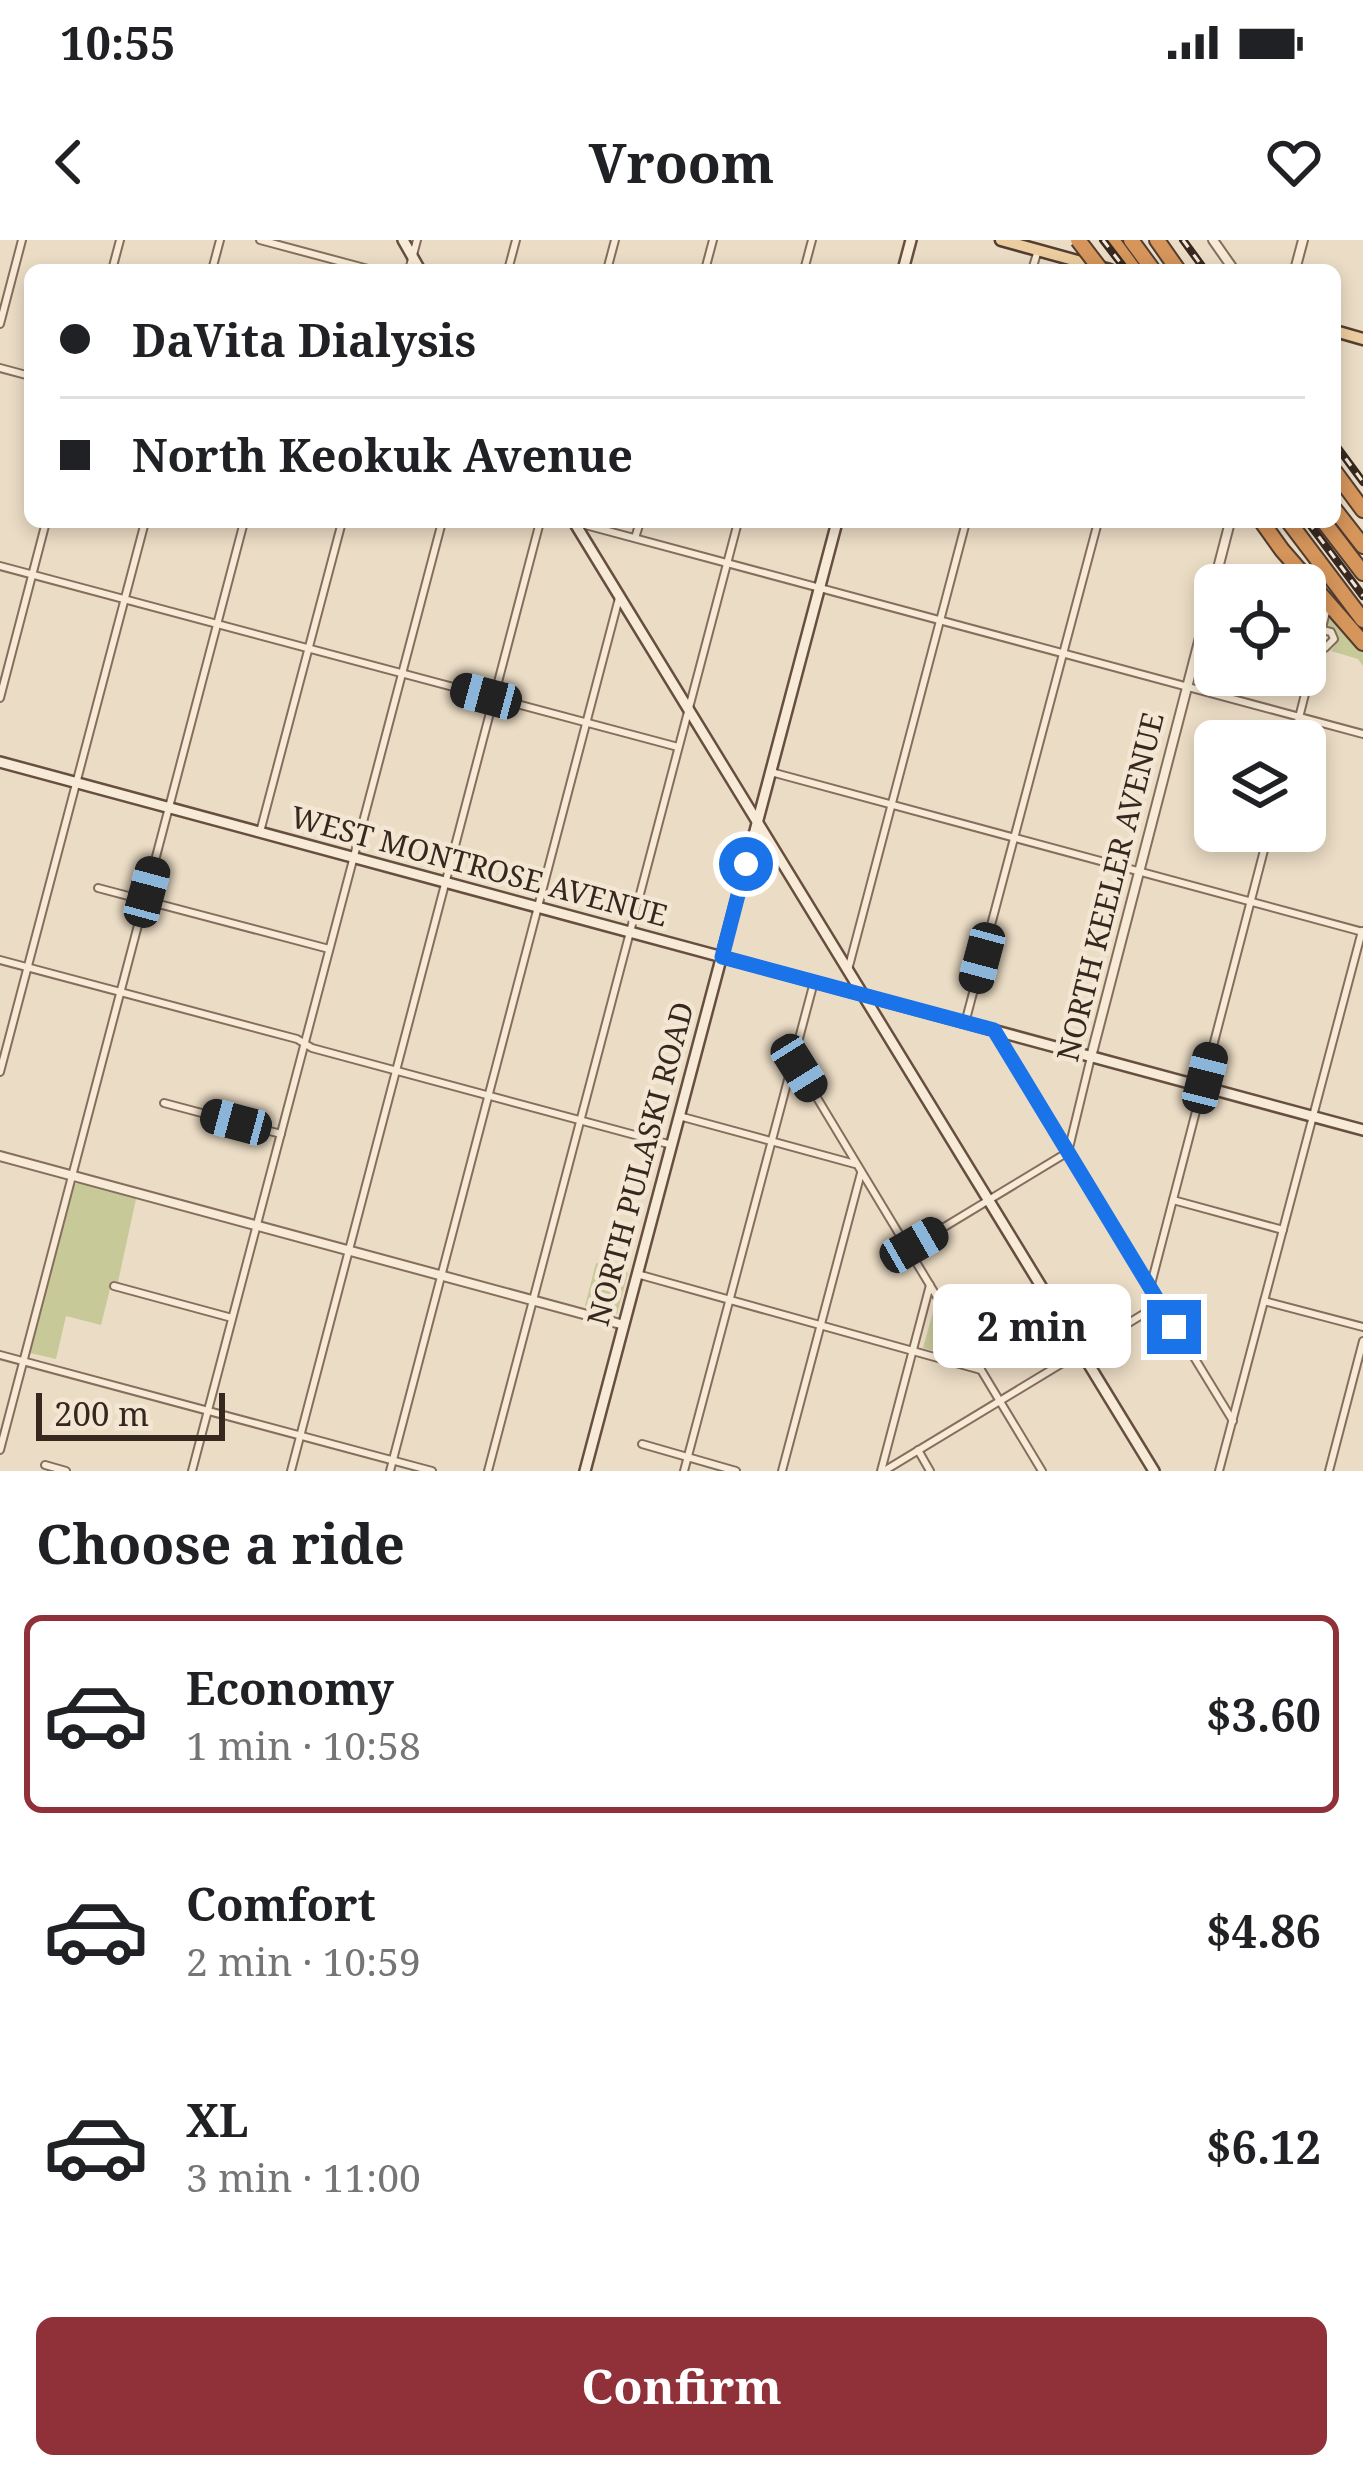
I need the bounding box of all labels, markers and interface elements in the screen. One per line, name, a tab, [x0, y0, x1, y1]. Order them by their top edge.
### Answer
text: 10:55	[60, 12, 175, 73]
text: Vroom	[589, 125, 774, 199]
icon: back	[36, 129, 102, 195]
icon: heart	[1261, 129, 1327, 195]
text: DaVita Dialysis	[132, 309, 476, 370]
text: North Keokuk Avenue	[132, 424, 633, 485]
map controls	[1194, 564, 1326, 852]
button: locate	[1194, 564, 1326, 696]
car	[447, 669, 525, 723]
street label: NORTH KEELER AVENUE	[1046, 708, 1173, 1065]
button: layers	[1194, 720, 1326, 852]
street label: WEST MONTROSE AVENUE	[286, 795, 672, 936]
route start	[719, 837, 773, 891]
car	[120, 853, 174, 931]
car	[955, 919, 1009, 997]
street label: NORTH PULASKI ROAD	[577, 997, 703, 1330]
car	[765, 1028, 833, 1108]
car	[1179, 1039, 1231, 1117]
car	[197, 1095, 275, 1149]
car	[874, 1211, 954, 1279]
callout: 2 min	[934, 1285, 1132, 1369]
text: 2 min	[977, 1299, 1087, 1352]
route end	[1147, 1300, 1201, 1354]
scale bar	[36, 1387, 225, 1440]
text: 200 m	[54, 1391, 149, 1436]
text: Choose a ride	[36, 1506, 405, 1580]
text: Economy	[186, 1657, 394, 1718]
icon: car	[42, 1660, 150, 1768]
text: $3.60	[1206, 1684, 1321, 1745]
text: 1 min · 10:58	[186, 1718, 421, 1771]
text: Comfort	[186, 1873, 376, 1934]
icon: car	[42, 1876, 150, 1984]
text: $4.86	[1206, 1900, 1321, 1961]
text: 2 min · 10:59	[186, 1934, 421, 1987]
text: XL	[186, 2089, 248, 2150]
icon: car	[42, 2092, 150, 2200]
text: $6.12	[1206, 2116, 1321, 2177]
text: 3 min · 11:00	[186, 2150, 421, 2203]
button: Confirm	[36, 2317, 1327, 2455]

